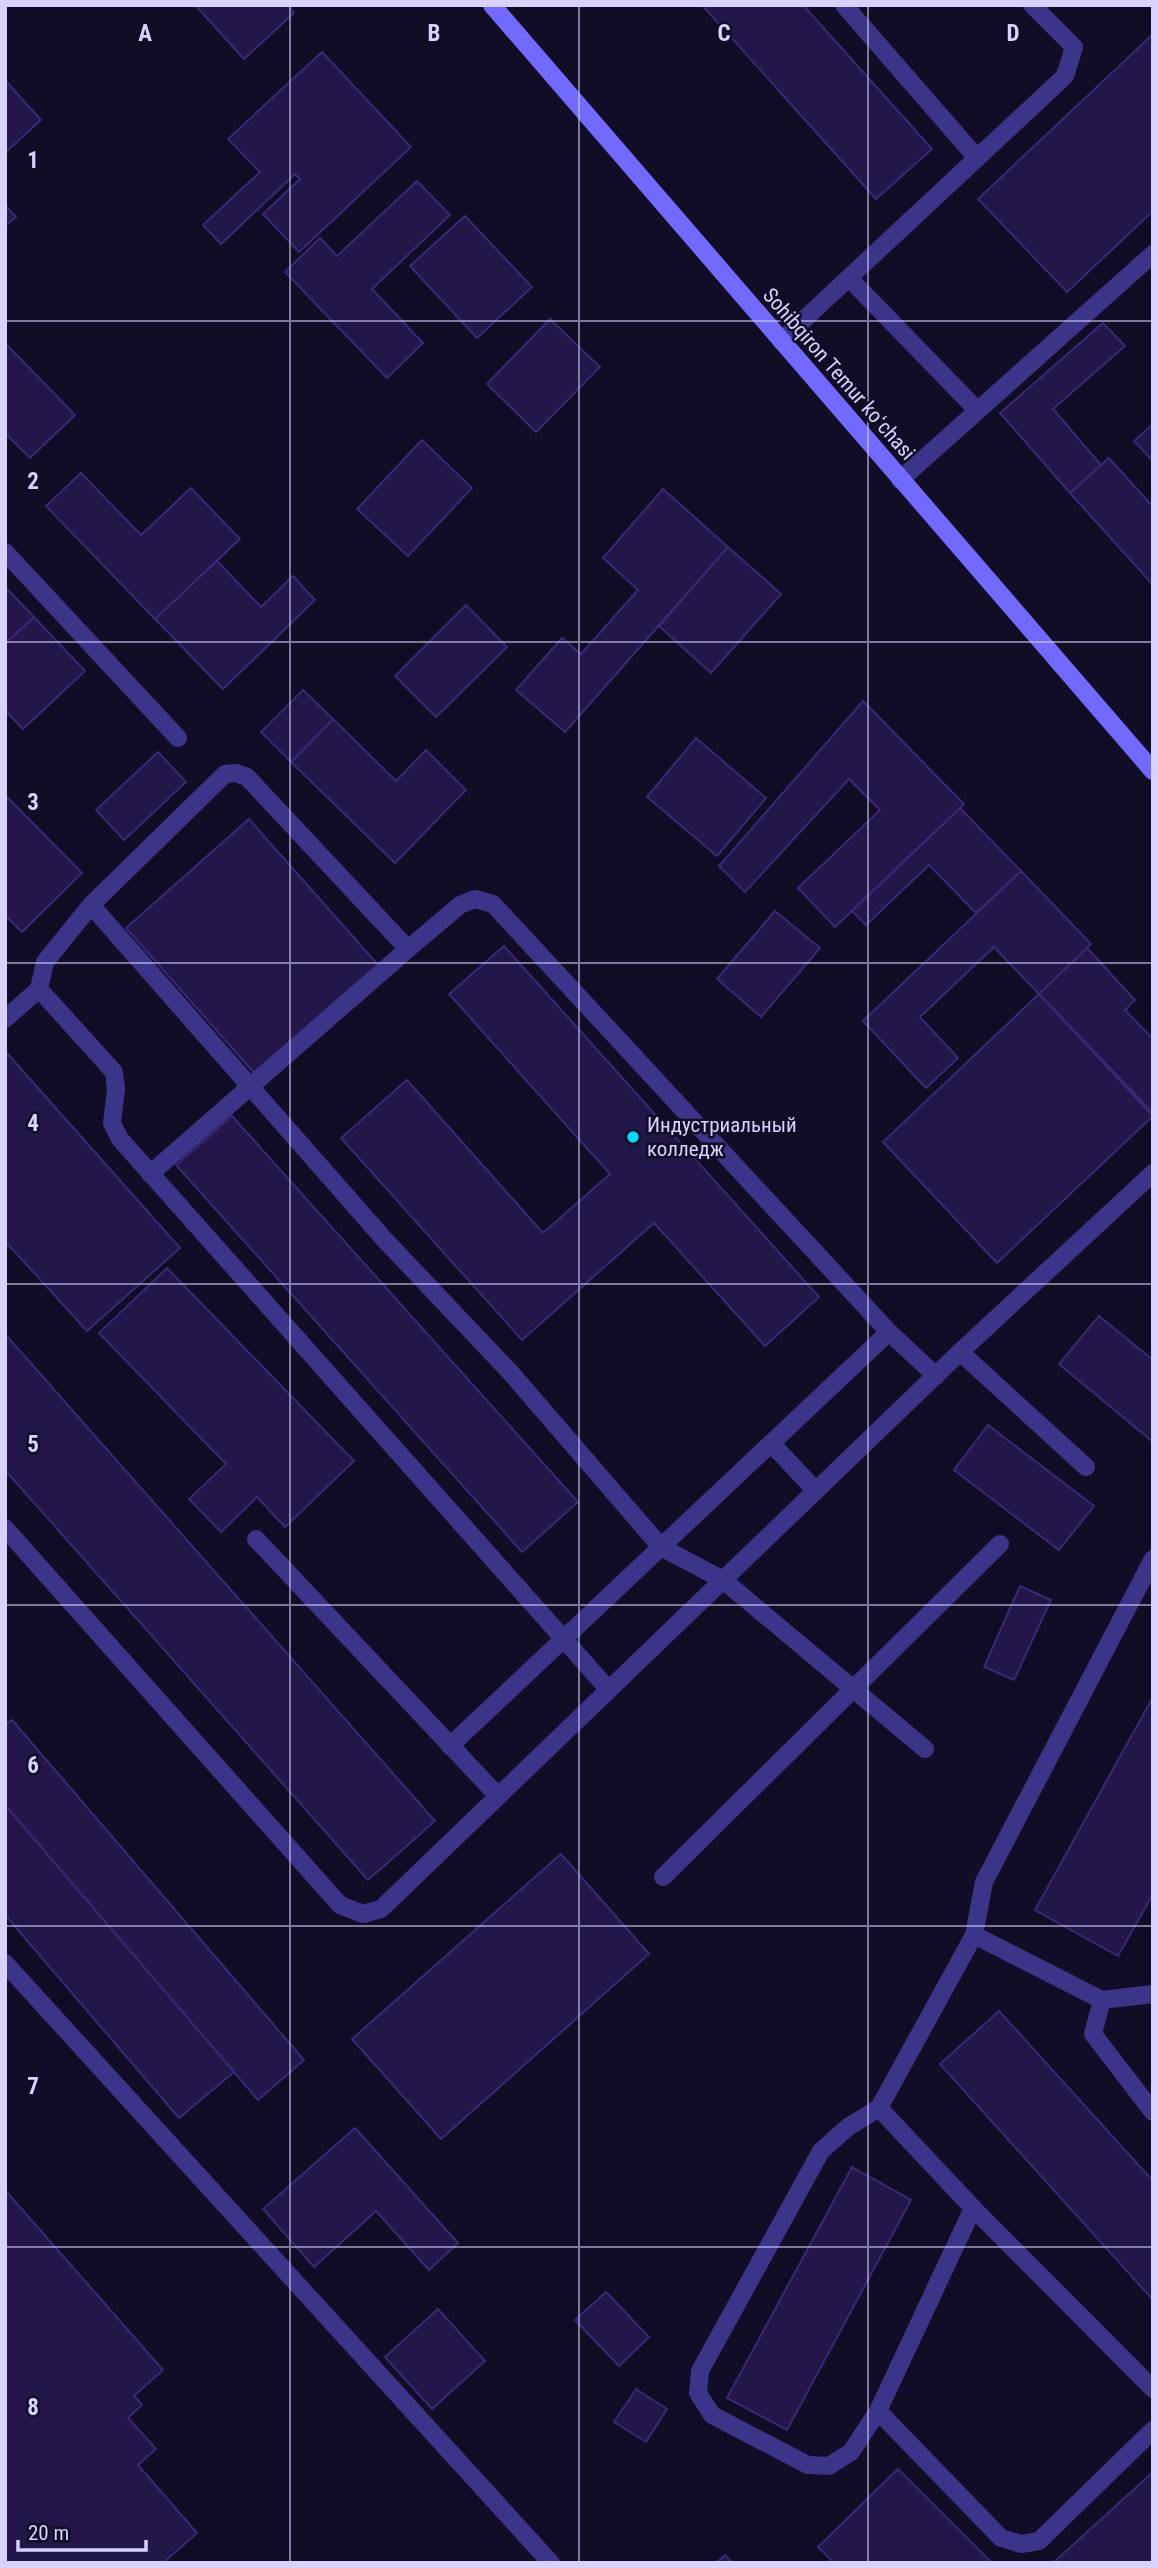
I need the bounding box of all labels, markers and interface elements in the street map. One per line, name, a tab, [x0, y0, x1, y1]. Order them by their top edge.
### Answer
text: A	[138, 20, 152, 47]
text: B	[428, 20, 440, 47]
text: C	[717, 20, 731, 47]
text: D	[1007, 20, 1020, 47]
text: 1	[27, 147, 39, 174]
street label: Sohibqiron Temur koʻchasi	[758, 283, 920, 465]
text: 2	[27, 468, 39, 495]
text: 3	[27, 789, 39, 816]
text: 4	[27, 1110, 39, 1137]
place label: Индустриальный колледж	[647, 1113, 797, 1161]
marker: Индустриальный колледж	[625, 1129, 641, 1145]
text: 5	[27, 1431, 39, 1458]
text: 6	[27, 1752, 39, 1779]
text: 7	[27, 2073, 39, 2100]
text: 8	[27, 2394, 39, 2421]
scale bar	[18, 2508, 145, 2552]
text: 20 m	[28, 2521, 69, 2545]

